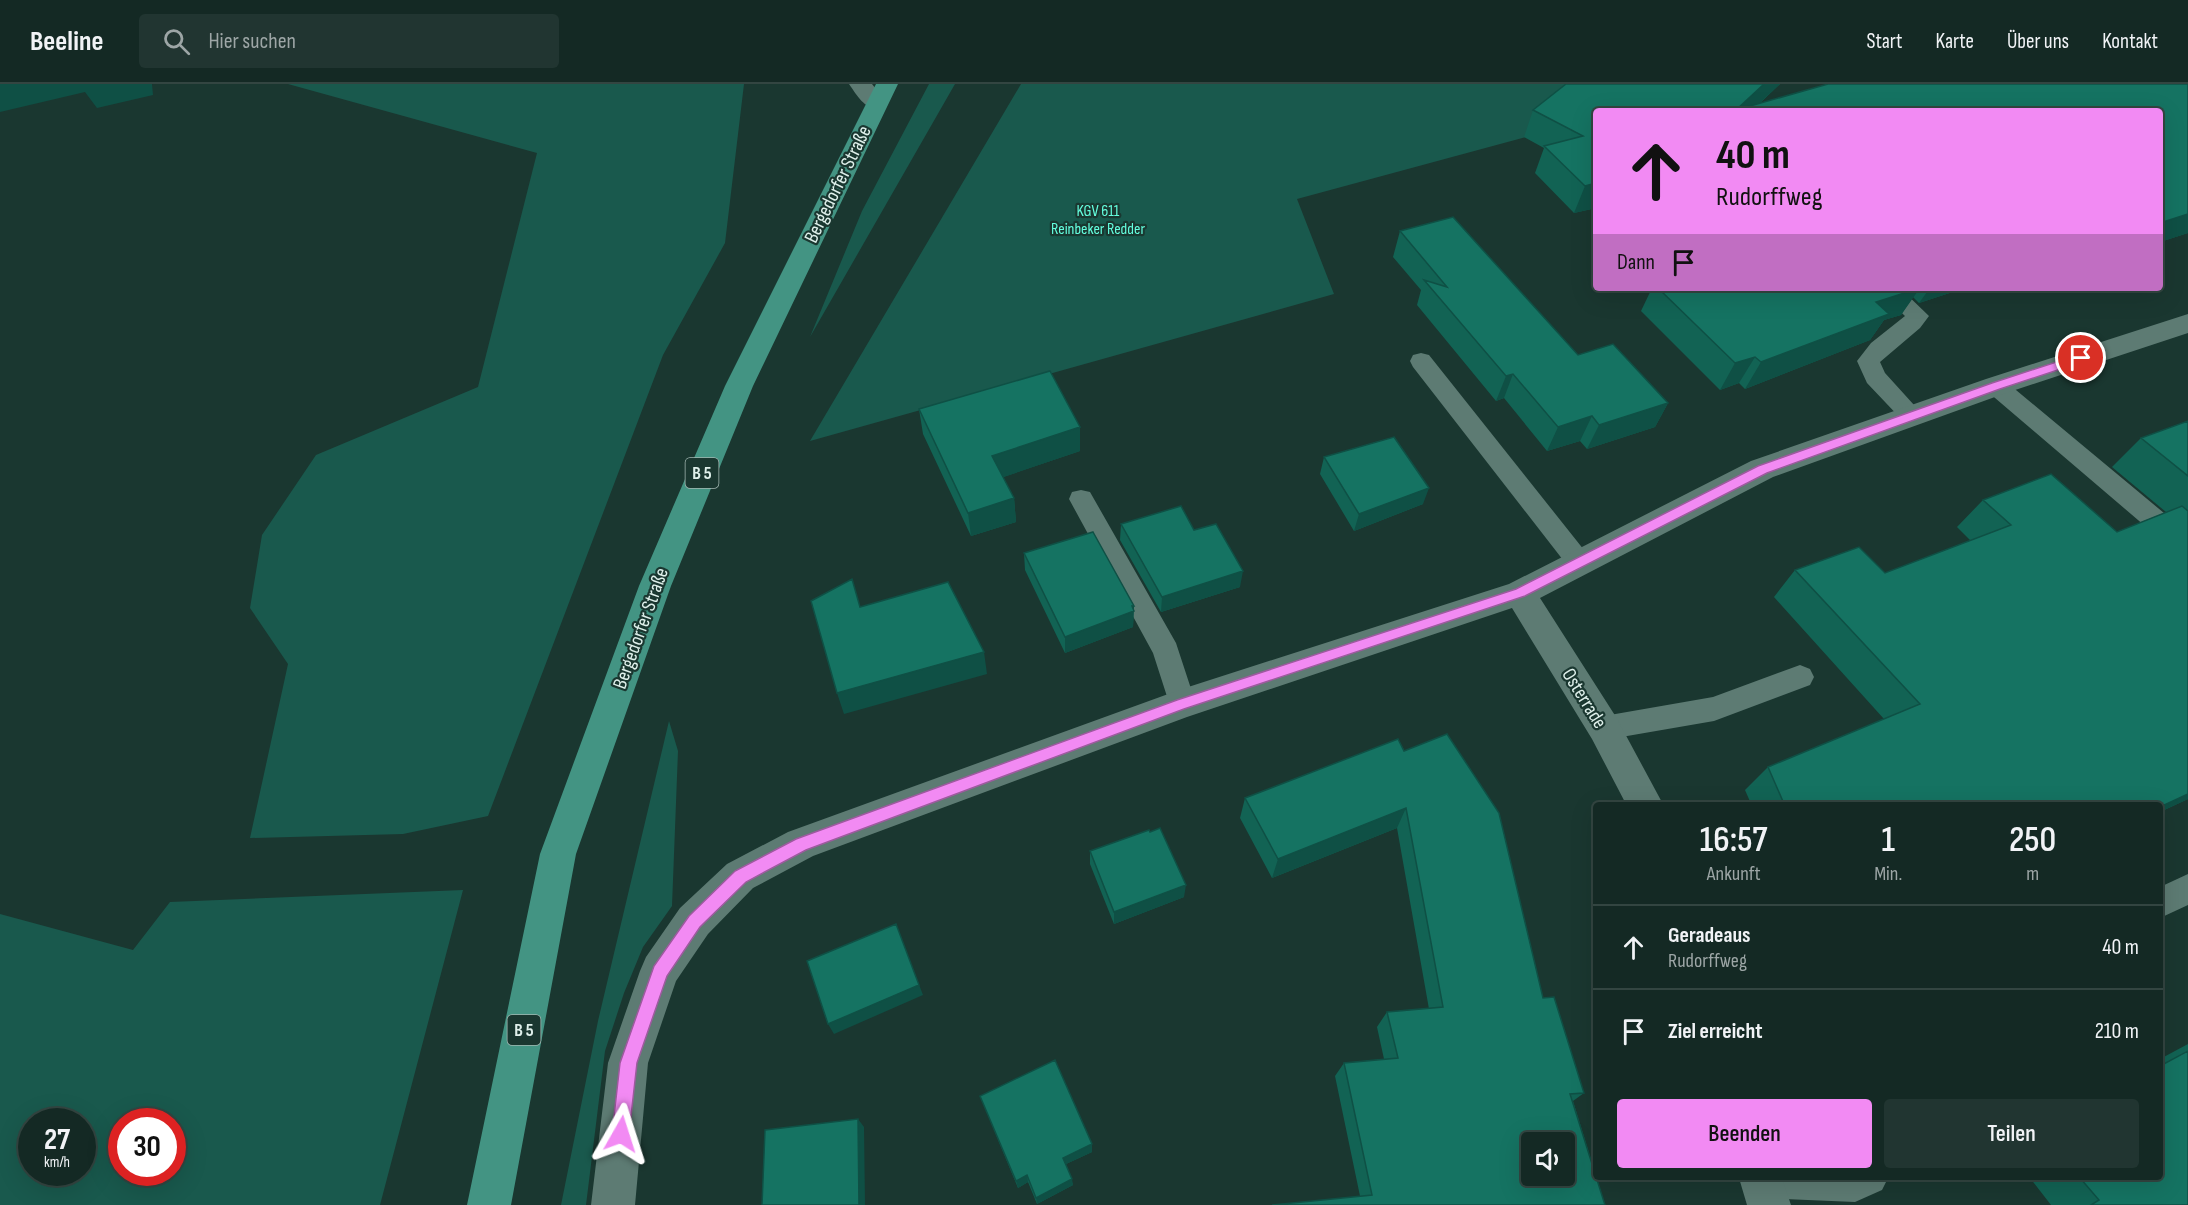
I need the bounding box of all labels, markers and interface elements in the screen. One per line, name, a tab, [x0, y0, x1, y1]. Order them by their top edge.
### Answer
search box	[139, 14, 559, 68]
text: Beeline	[30, 25, 103, 58]
icon: search	[160, 25, 193, 58]
text: Hier suchen	[208, 28, 296, 55]
text: Start	[1866, 29, 1903, 54]
text: Karte	[1936, 29, 1974, 54]
text: Über uns	[2007, 29, 2069, 54]
text: Kontakt	[2102, 29, 2158, 54]
street label: Bergedorfer Straße	[799, 122, 877, 247]
text: 40 m	[1716, 130, 1790, 181]
icon: ahead	[1617, 132, 1695, 210]
text: Rudorffweg	[1716, 181, 1823, 213]
park label: KGV 611 Reinbeker Redder	[1051, 202, 1145, 239]
icon: arrive	[1667, 246, 1700, 279]
text: Dann	[1617, 249, 1655, 276]
pin	[2055, 332, 2106, 383]
icon: arrive	[2064, 341, 2097, 374]
road number: B 5	[686, 458, 718, 488]
street label: Bergedorfer Straße	[608, 564, 674, 692]
street label: Osterrade	[1556, 664, 1612, 733]
text: 16:57	[1700, 819, 1767, 862]
text: 1	[1881, 819, 1895, 862]
text: 250	[2009, 819, 2056, 862]
text: Ankunft	[1707, 862, 1761, 886]
text: Min.	[1874, 862, 1902, 886]
text: m	[2026, 862, 2039, 886]
text: Geradeaus	[1668, 922, 1751, 949]
icon: ahead	[1617, 931, 1650, 964]
text: 40 m	[2102, 934, 2139, 961]
text: Rudorffweg	[1668, 949, 1747, 973]
road number: B 5	[508, 1015, 540, 1045]
icon: arrive	[1617, 1015, 1650, 1048]
text: Ziel erreicht	[1668, 1018, 1763, 1045]
text: 210 m	[2095, 1018, 2139, 1045]
button: Beenden	[1617, 1099, 1872, 1168]
button: Teilen	[1884, 1099, 2139, 1168]
position arrow	[589, 1102, 653, 1166]
speed limit sign: 30	[108, 1108, 186, 1186]
text: 27	[44, 1122, 70, 1158]
map controls	[1521, 1132, 1575, 1186]
button: sound	[1521, 1132, 1575, 1186]
text: km/h	[44, 1153, 70, 1172]

